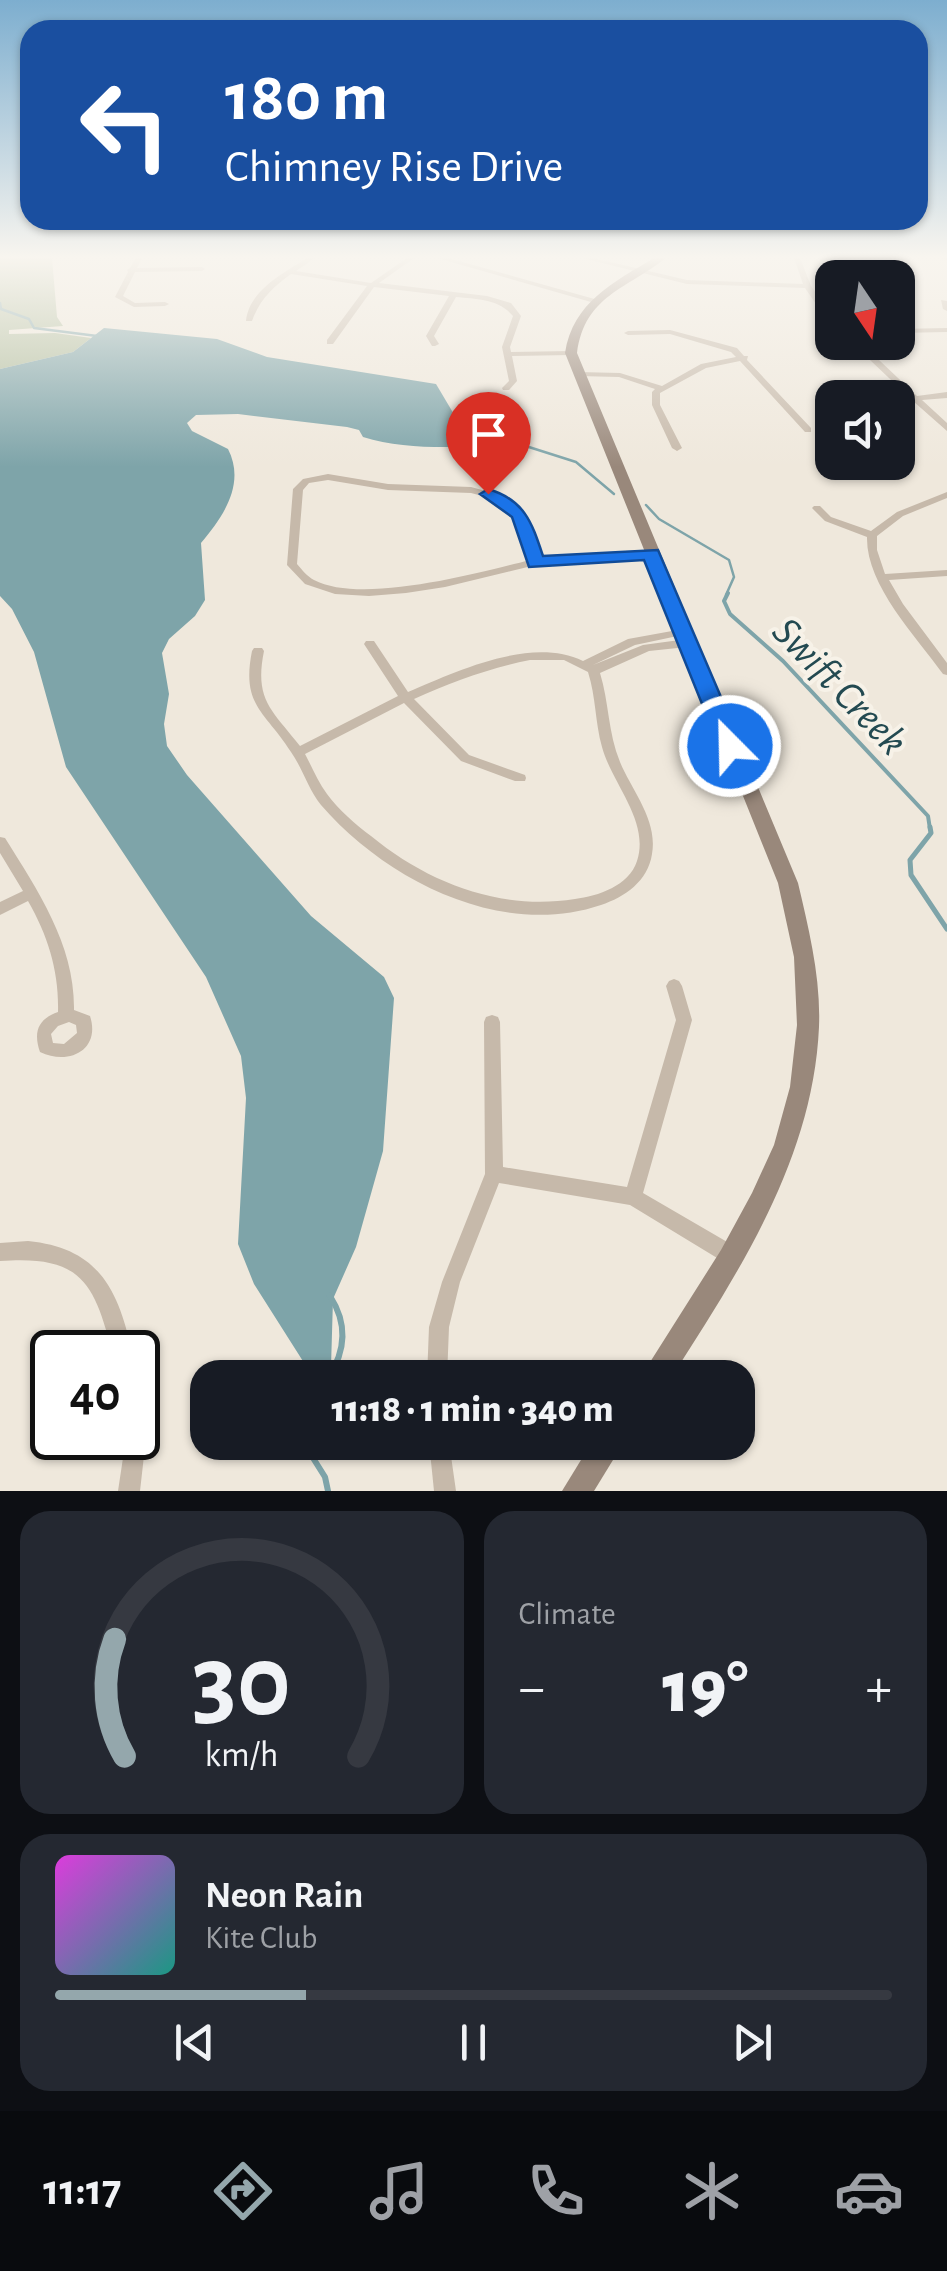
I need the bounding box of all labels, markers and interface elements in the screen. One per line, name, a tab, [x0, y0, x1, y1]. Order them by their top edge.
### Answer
icon: left	[60, 60, 190, 190]
text: 180 m	[225, 63, 388, 133]
text: Chimney Rise Drive	[225, 145, 563, 190]
north arrow	[815, 260, 915, 360]
map controls	[815, 260, 915, 480]
button: sound	[815, 380, 915, 480]
pin	[446, 392, 531, 495]
icon: arrive	[461, 407, 516, 462]
water label: Swift Creek	[764, 610, 915, 763]
position arrow	[678, 694, 782, 798]
speed limit sign: 40	[30, 1330, 160, 1460]
text: 11:18 · 1 min · 340 m	[331, 1391, 614, 1429]
text: Climate	[519, 1598, 616, 1630]
text: 30	[192, 1631, 291, 1735]
text: 19°	[662, 1651, 748, 1726]
text: −	[519, 1661, 545, 1716]
text: +	[866, 1661, 892, 1716]
text: km/h	[205, 1737, 279, 1773]
text: Neon Rain	[205, 1877, 363, 1915]
text: Kite Club	[205, 1922, 317, 1954]
icon: previous	[167, 2015, 222, 2070]
icon: pause	[446, 2015, 501, 2070]
icon: next	[725, 2015, 780, 2070]
icon: directions	[208, 2156, 278, 2226]
icon: music	[364, 2156, 434, 2226]
icon: phone	[521, 2156, 591, 2226]
icon: climate	[677, 2156, 747, 2226]
icon: car	[834, 2156, 904, 2226]
text: 11:17	[43, 2168, 122, 2213]

